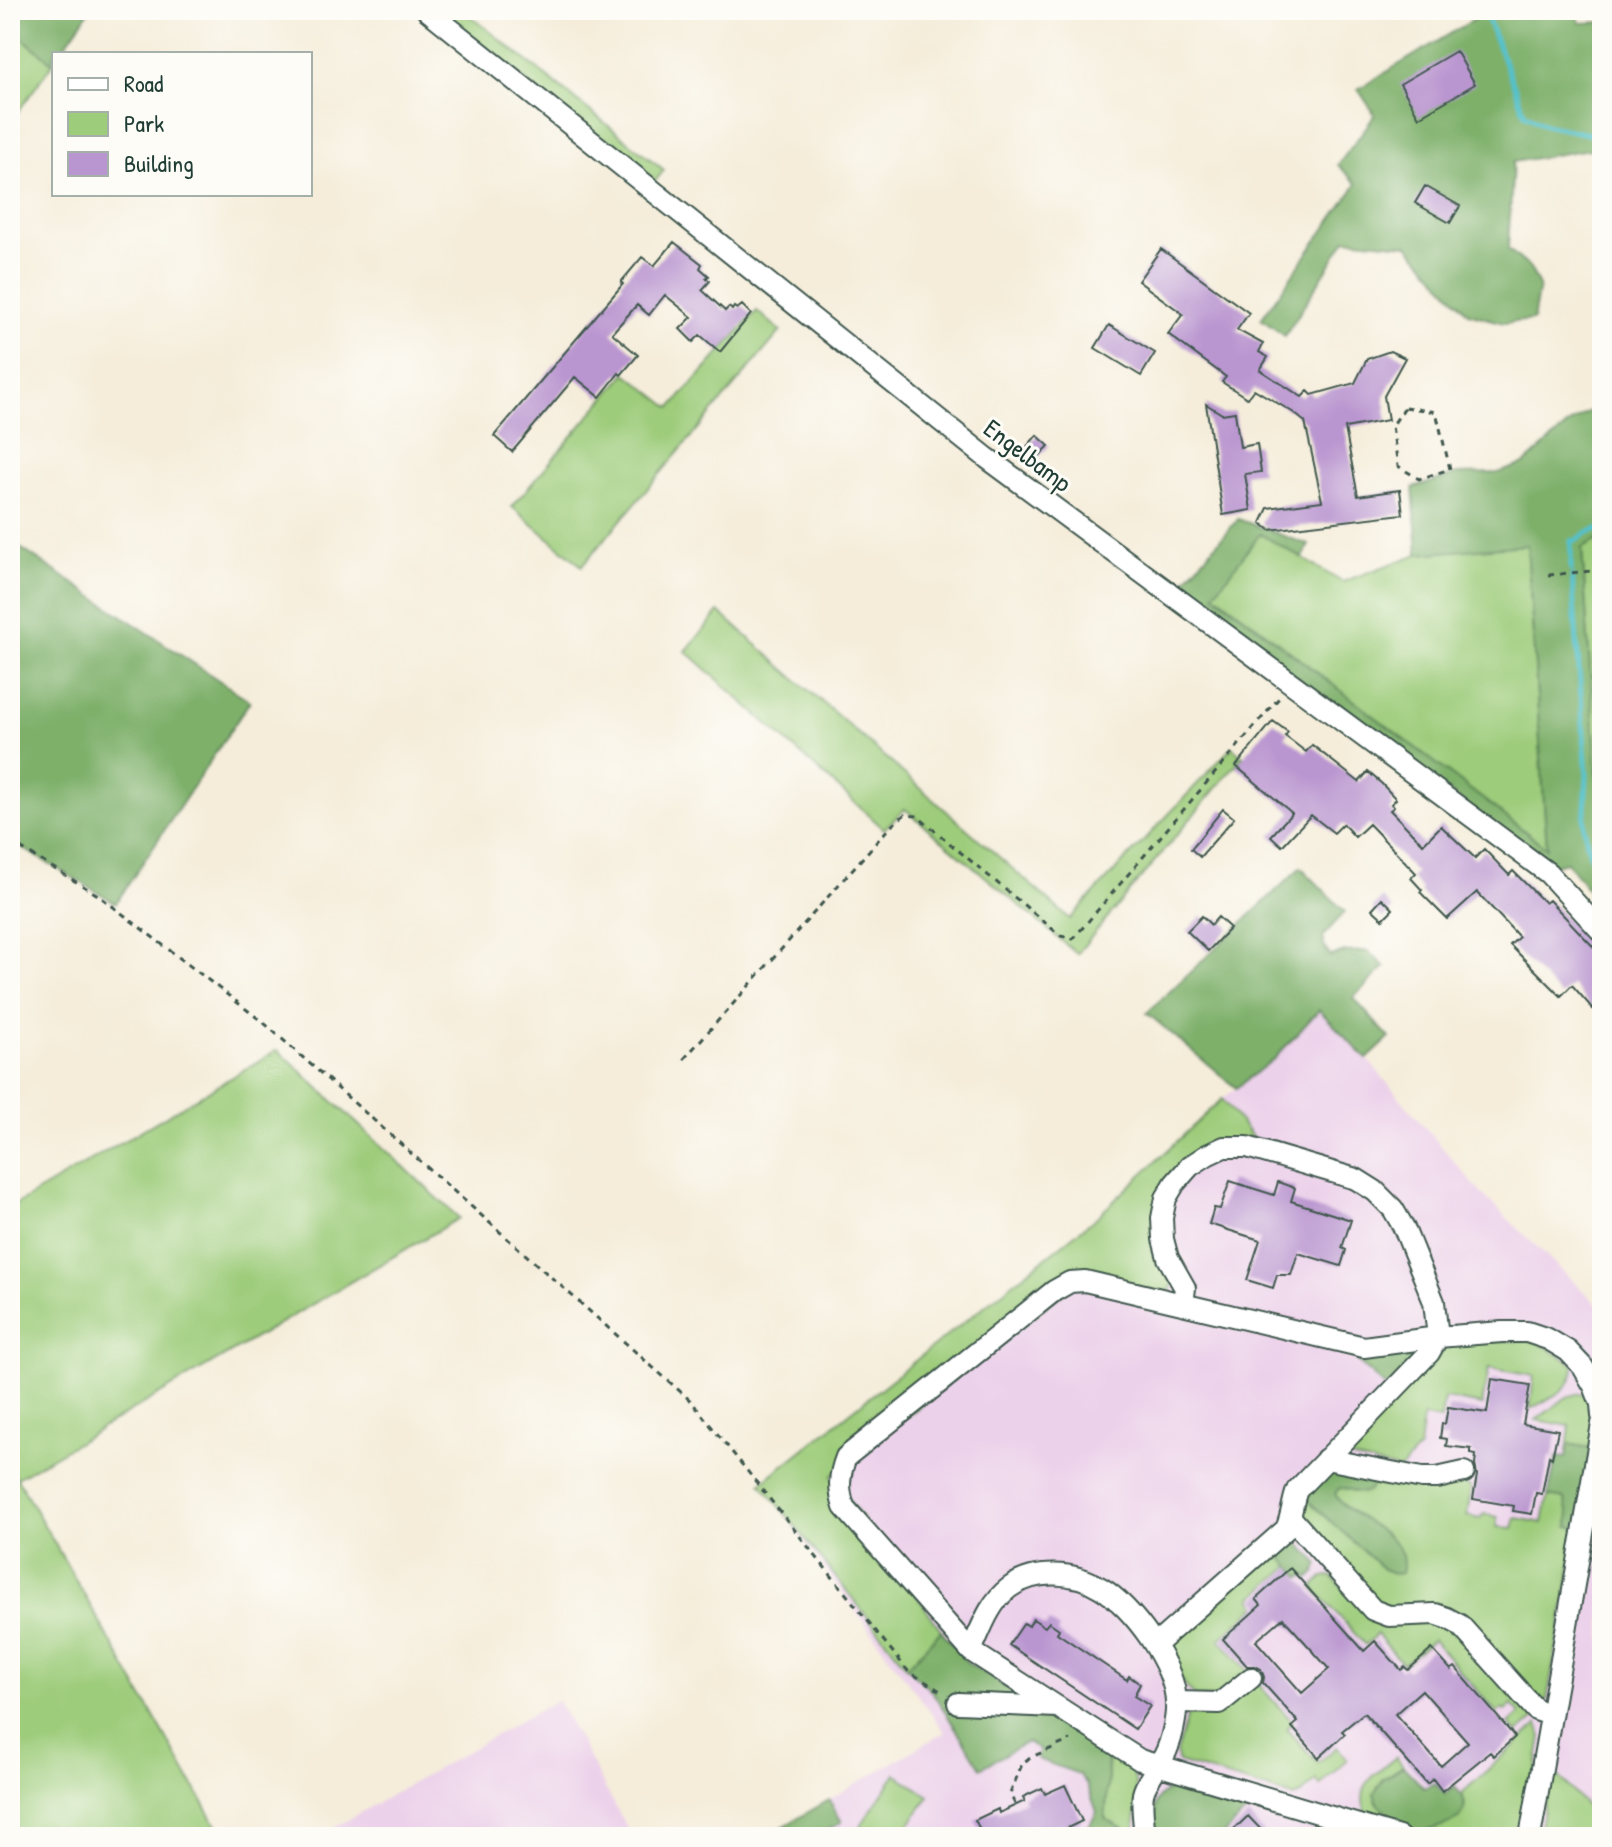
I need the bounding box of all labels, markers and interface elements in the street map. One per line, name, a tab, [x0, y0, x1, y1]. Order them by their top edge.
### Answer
legend	[52, 52, 312, 196]
text: Road	[124, 67, 163, 99]
text: Park	[124, 107, 164, 139]
text: Building	[124, 147, 194, 179]
street label: Engelbamp	[977, 410, 1079, 500]

